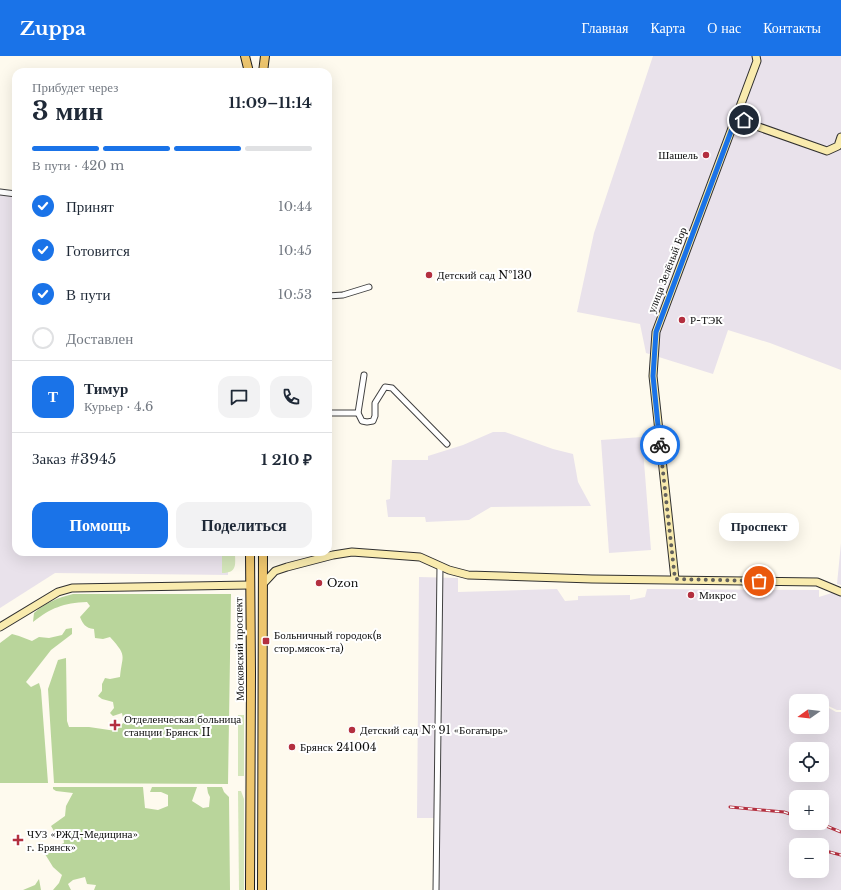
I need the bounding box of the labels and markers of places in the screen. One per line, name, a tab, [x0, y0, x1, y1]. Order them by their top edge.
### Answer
pin	[727, 103, 761, 137]
place label: Шашель	[658, 148, 698, 162]
marker: Шашель	[701, 150, 711, 160]
place label: Детский сад №130	[437, 268, 532, 282]
marker: Детский сад №130	[424, 270, 434, 280]
place label: Р-ТЭК	[690, 313, 723, 327]
marker: Р-ТЭК	[677, 315, 687, 325]
callout: Проспект	[719, 513, 799, 541]
pin	[742, 564, 776, 598]
place label: Ozon	[327, 576, 359, 590]
marker: Ozon	[314, 578, 324, 588]
place label: Микрос	[699, 588, 736, 602]
marker: Микрос	[686, 590, 696, 600]
place label: Больничный городок(в стор.мясок-та)	[274, 628, 382, 655]
marker: Больничный городок(в стор.мясок-та)	[261, 636, 271, 646]
place label: Отделенческая больница станции Брянск II	[124, 712, 241, 739]
marker: Отделенческая больница станции Брянск II	[109, 719, 121, 731]
place label: Детский сад № 91 «Богатырь»	[360, 723, 508, 737]
marker: Детский сад № 91 «Богатырь»	[347, 725, 357, 735]
place label: Брянск 241004	[300, 740, 376, 754]
marker: Брянск 241004	[287, 742, 297, 752]
place label: ЧУЗ «РЖД-Медицина» г. Брянск»	[27, 827, 138, 854]
marker: ЧУЗ «РЖД-Медицина» г. Брянск»	[12, 834, 24, 846]

